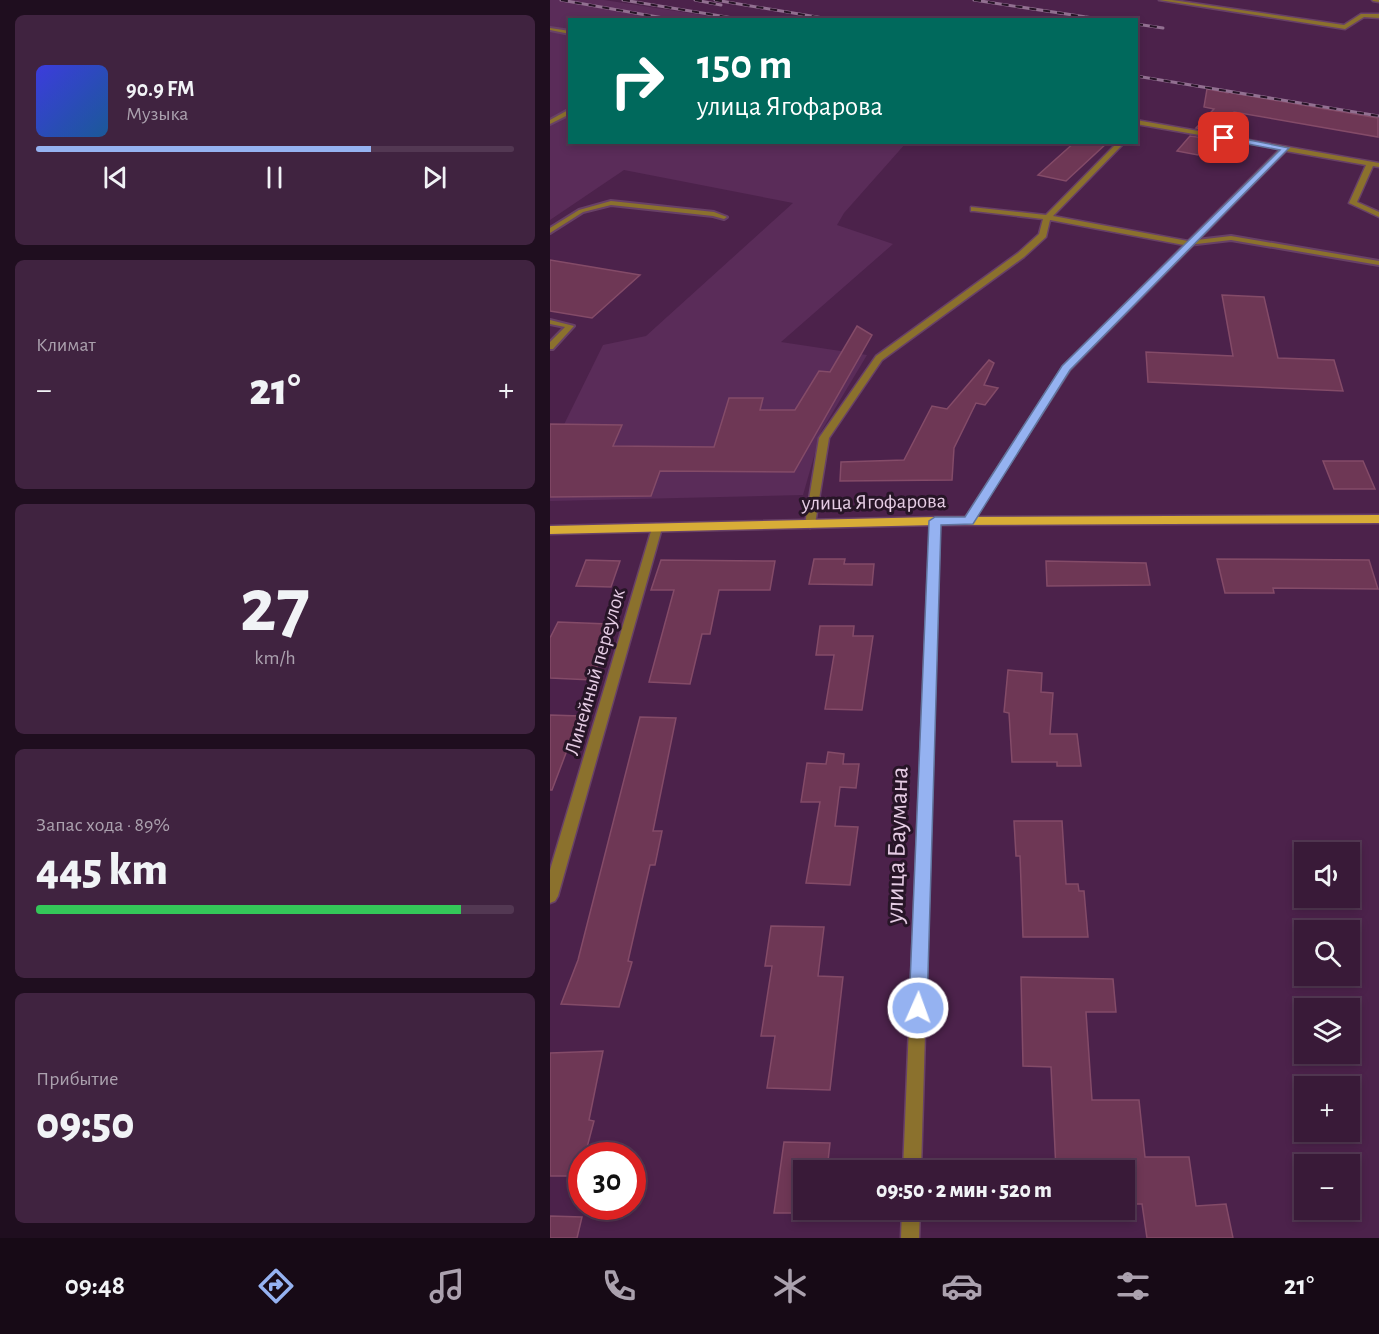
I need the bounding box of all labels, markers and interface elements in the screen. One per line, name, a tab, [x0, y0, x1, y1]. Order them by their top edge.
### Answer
icon: right	[598, 42, 676, 120]
text: 150 m	[697, 44, 792, 86]
text: 90.9 FM	[126, 78, 194, 100]
text: улица Ягофарова	[697, 93, 883, 120]
text: Музыка	[126, 104, 188, 124]
pin	[1198, 112, 1249, 163]
icon: arrive	[1207, 121, 1240, 154]
icon: previous	[99, 161, 132, 194]
icon: pause	[258, 161, 291, 194]
icon: next	[418, 161, 451, 194]
text: Климат	[36, 335, 96, 355]
text: 21°	[249, 368, 301, 413]
text: −	[36, 374, 52, 407]
text: +	[498, 374, 514, 407]
street label: улица Ягофарова	[801, 490, 947, 514]
text: 27	[240, 568, 310, 646]
street label: Линейный переулок	[561, 586, 629, 758]
text: km/h	[254, 648, 296, 668]
street label: улица Баумана	[881, 766, 913, 925]
text: Запас хода · 89%	[36, 815, 170, 835]
map controls	[1294, 842, 1360, 1220]
button: sound	[1294, 842, 1360, 908]
text: 445 km	[36, 848, 168, 893]
button: search	[1294, 920, 1360, 986]
position arrow	[886, 976, 950, 1040]
button: layers	[1294, 998, 1360, 1064]
text: Прибытие	[36, 1069, 118, 1089]
button: +	[1294, 1076, 1360, 1142]
text: 09:50	[36, 1102, 135, 1147]
speed limit sign: 30	[568, 1142, 646, 1220]
button: −	[1294, 1154, 1360, 1220]
text: 09:50 · 2 мин · 520 m	[876, 1179, 1052, 1201]
icon: directions	[255, 1265, 297, 1307]
icon: music	[426, 1265, 468, 1307]
icon: phone	[598, 1265, 640, 1307]
icon: climate	[769, 1265, 811, 1307]
icon: car	[941, 1265, 983, 1307]
icon: filters	[1112, 1265, 1154, 1307]
text: 09:48	[65, 1272, 125, 1299]
text: 21°	[1284, 1272, 1314, 1299]

